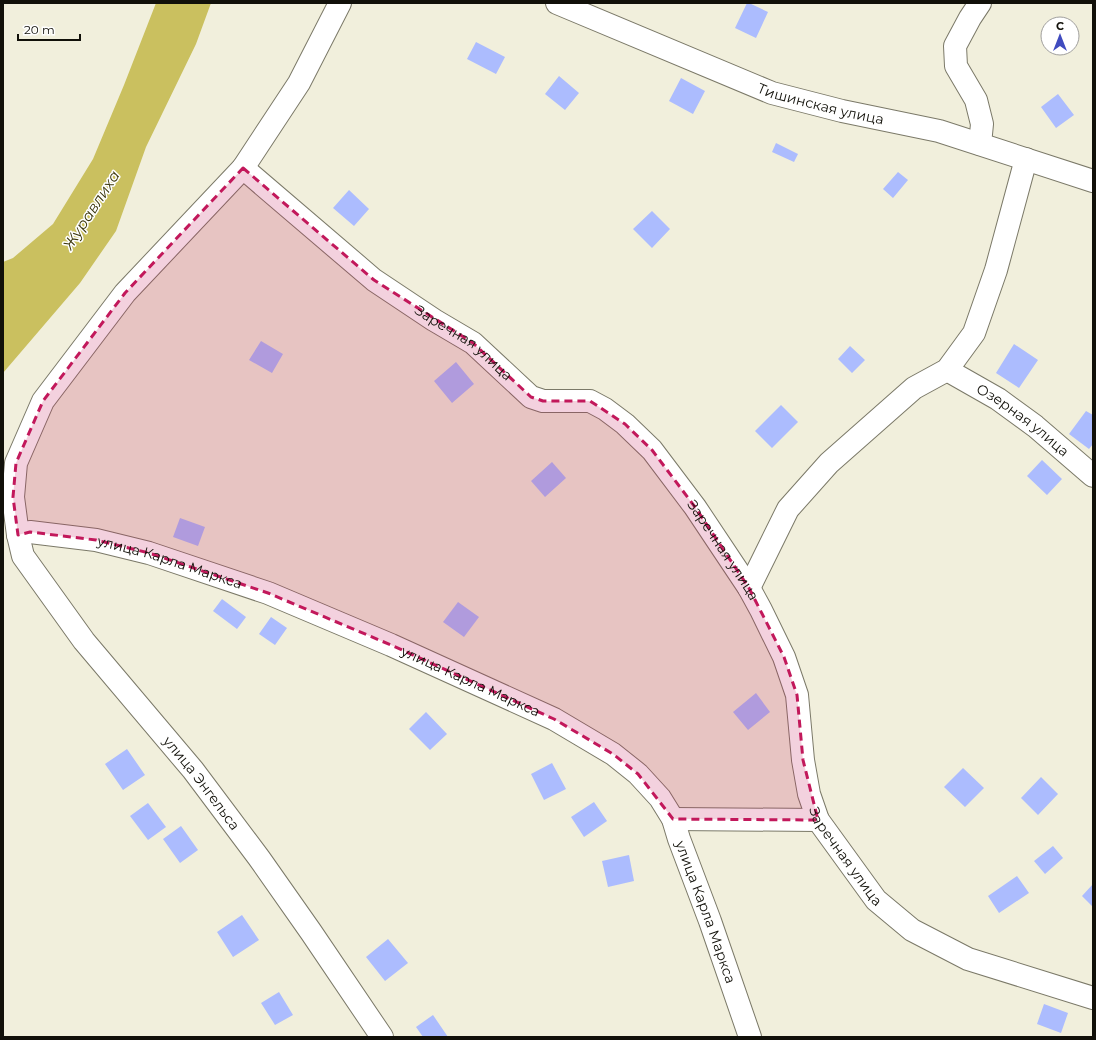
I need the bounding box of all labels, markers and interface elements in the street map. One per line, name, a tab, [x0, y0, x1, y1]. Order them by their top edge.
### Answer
scale bar	[18, 16, 80, 42]
north arrow	[1040, 16, 1080, 56]
text: С	[1056, 19, 1064, 33]
text: 20 m	[24, 22, 55, 37]
street label: Тишинская улица	[755, 79, 885, 128]
water label: Журавлиха	[58, 167, 124, 254]
street label: Заречная улица	[412, 301, 516, 384]
street label: Озерная улица	[973, 380, 1073, 460]
street label: Заречная улица	[684, 496, 763, 603]
street label: улица Карла Маркса	[95, 531, 245, 593]
street label: улица Карла Маркса	[397, 641, 543, 721]
street label: улица Энгельса	[159, 732, 244, 834]
street label: Заречная улица	[805, 805, 886, 910]
street label: улица Карла Маркса	[671, 837, 740, 986]

